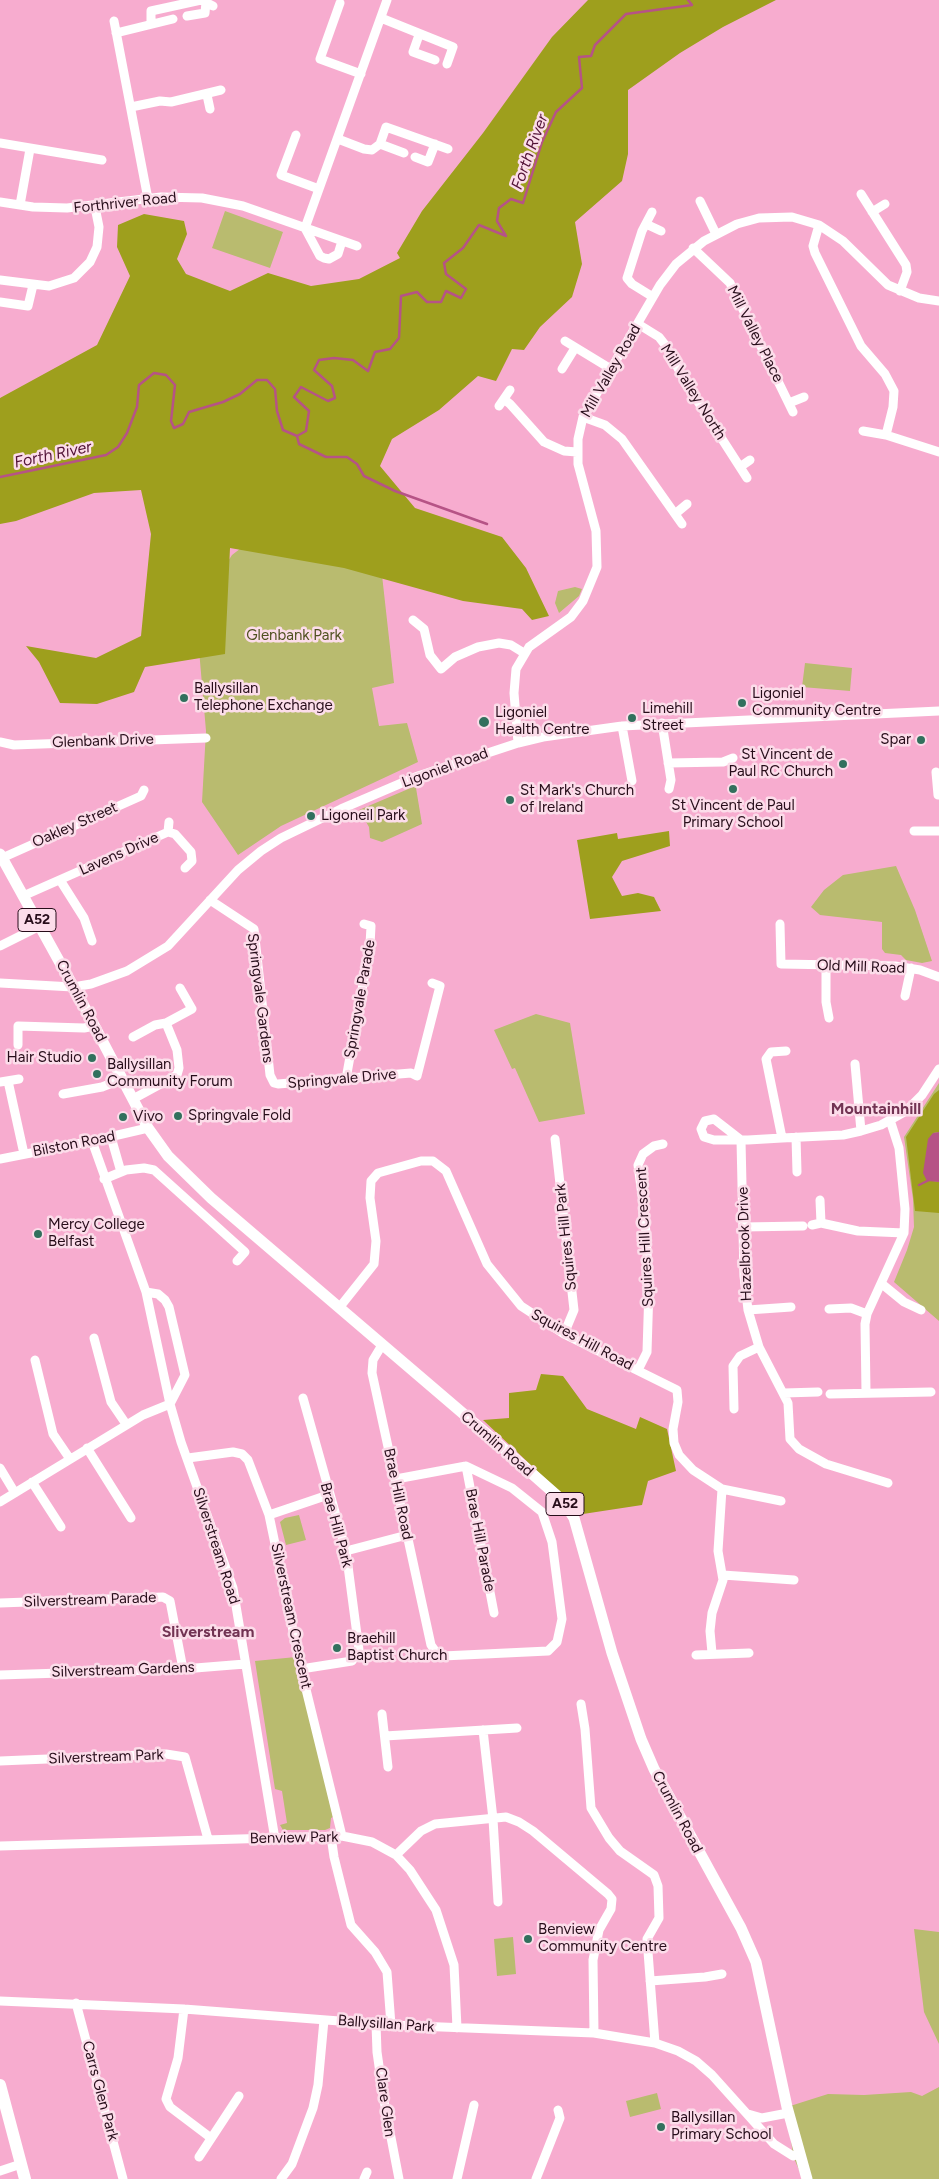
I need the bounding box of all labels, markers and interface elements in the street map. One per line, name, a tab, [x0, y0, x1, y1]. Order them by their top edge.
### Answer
water label: Forth River	[508, 112, 552, 192]
street label: Forthriver Road	[73, 189, 177, 217]
street label: Mill Valley Place	[723, 283, 787, 385]
street label: Mill Valley Road	[577, 321, 645, 421]
street label: Mill Valley North	[656, 341, 730, 443]
water label: Forth River	[13, 437, 93, 473]
park label: Glenbank Park	[246, 627, 342, 645]
place label: Ballysillan Telephone Exchange	[194, 680, 333, 715]
place label: Ligoniel Community Centre	[752, 685, 881, 720]
marker: Ballysillan Telephone Exchange	[178, 692, 190, 704]
marker: Ligoniel Community Centre	[736, 697, 748, 709]
place label: Limehill Street	[642, 700, 693, 735]
place label: Ligoniel Health Centre	[495, 704, 589, 739]
marker: Limehill Street	[626, 712, 638, 724]
marker: Ligoniel Health Centre	[477, 715, 491, 729]
street label: Glenbank Drive	[52, 730, 154, 752]
place label: Spar	[880, 731, 911, 749]
marker: Spar	[915, 734, 927, 746]
street label: Ligoniel Road	[399, 744, 491, 792]
place label: St Vincent de Paul RC Church	[728, 746, 833, 781]
marker: St Vincent de Paul RC Church	[837, 758, 849, 770]
place label: St Mark's Church of Ireland	[520, 782, 634, 817]
marker: St Vincent de Paul Primary School	[727, 783, 739, 795]
marker: St Mark's Church of Ireland	[504, 794, 516, 806]
place label: St Vincent de Paul Primary School	[671, 797, 795, 832]
street label: Oakley Street	[30, 798, 120, 852]
place label: Ligoneil Park	[321, 807, 405, 825]
marker: Ligoneil Park	[305, 810, 317, 822]
street label: Lavens Drive	[77, 829, 161, 879]
road number: A52	[18, 908, 56, 932]
street label: Springvale Gardens	[243, 932, 277, 1064]
street label: Springvale Parade	[341, 938, 379, 1060]
street label: Old Mill Road	[816, 956, 906, 978]
street label: Crumlin Road	[52, 957, 110, 1045]
place label: Hair Studio	[7, 1049, 82, 1067]
marker: Hair Studio	[86, 1052, 98, 1064]
place label: Ballysillan Community Forum	[107, 1056, 232, 1091]
street label: Springvale Drive	[287, 1065, 397, 1093]
marker: Ballysillan Community Forum	[91, 1068, 103, 1080]
district label: Mountainhill	[831, 1099, 921, 1119]
place label: Springvale Fold	[188, 1107, 291, 1125]
place label: Vivo	[133, 1108, 163, 1126]
marker: Springvale Fold	[172, 1110, 184, 1122]
marker: Vivo	[117, 1111, 129, 1123]
street label: Bilston Road	[31, 1127, 117, 1161]
street label: Squires Hill Crescent	[632, 1167, 658, 1307]
street label: Squires Hill Park	[551, 1183, 581, 1291]
street label: Hazelbrook Drive	[734, 1186, 756, 1302]
place label: Mercy College Belfast	[48, 1216, 145, 1251]
marker: Mercy College Belfast	[32, 1228, 44, 1240]
street label: Squires Hill Road	[528, 1305, 636, 1375]
street label: Crumlin Road	[457, 1408, 537, 1480]
street label: Brae Hill Road	[379, 1446, 417, 1542]
street label: Brae Hill Park	[316, 1480, 356, 1570]
street label: Silverstream Road	[189, 1485, 243, 1607]
street label: Brae Hill Parade	[461, 1487, 499, 1593]
road number: A52	[546, 1492, 584, 1516]
street label: Silverstream Crescent	[267, 1542, 315, 1690]
street label: Silverstream Parade	[23, 1589, 157, 1611]
district label: Sliverstream	[162, 1622, 254, 1642]
place label: Braehill Baptist Church	[347, 1630, 447, 1665]
marker: Braehill Baptist Church	[331, 1642, 343, 1654]
street label: Silverstream Gardens	[51, 1659, 195, 1681]
street label: Silverstream Park	[48, 1746, 164, 1768]
street label: Crumlin Road	[648, 1768, 706, 1856]
street label: Benview Park	[249, 1828, 339, 1848]
place label: Benview Community Centre	[538, 1921, 667, 1956]
marker: Benview Community Centre	[522, 1933, 534, 1945]
street label: Ballysillan Park	[337, 2012, 435, 2036]
street label: Carrs Glen Park	[78, 2039, 122, 2143]
street label: Clare Glen	[371, 2066, 399, 2138]
place label: Ballysillan Primary School	[671, 2109, 772, 2144]
marker: Ballysillan Primary School	[655, 2121, 667, 2133]

